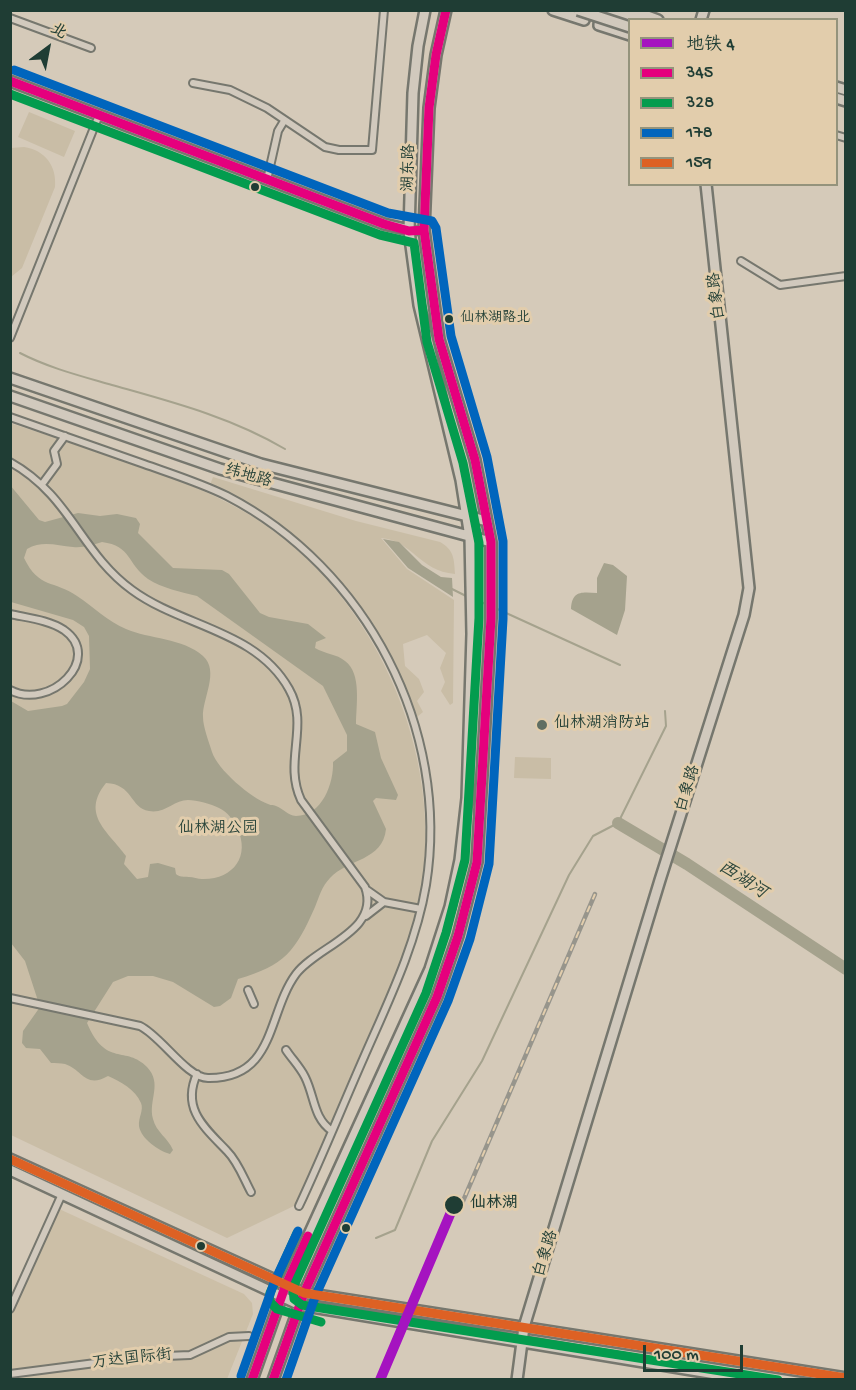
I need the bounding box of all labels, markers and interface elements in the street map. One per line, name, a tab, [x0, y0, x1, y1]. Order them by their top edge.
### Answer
north arrow	[18, 18, 78, 78]
legend	[628, 18, 838, 186]
text: 北	[46, 20, 70, 45]
text: 地铁 4	[686, 35, 735, 56]
text: 345	[686, 63, 713, 84]
text: 328	[686, 93, 714, 114]
text: 178	[686, 123, 713, 144]
street label: 湖东路	[400, 144, 420, 192]
text: 159	[686, 153, 712, 174]
unlabelled marker	[249, 181, 261, 193]
street label: 白象路	[706, 271, 730, 321]
place label: 仙林湖路北	[460, 311, 530, 327]
marker: 仙林湖路北	[443, 313, 455, 325]
street label: 纬地路	[222, 461, 274, 493]
place label: 仙林湖消防站	[554, 715, 650, 735]
marker: 仙林湖消防站	[535, 718, 549, 732]
street label: 白象路	[673, 763, 705, 815]
park label: 仙林湖公园	[178, 820, 258, 840]
water label: 西湖河	[713, 857, 771, 905]
marker: 仙林湖	[443, 1194, 465, 1216]
place label: 仙林湖	[470, 1195, 518, 1215]
unlabelled marker	[340, 1222, 352, 1234]
street label: 白象路	[531, 1228, 563, 1280]
unlabelled marker	[195, 1240, 207, 1252]
scale bar	[646, 1333, 746, 1371]
text: 100 m	[654, 1345, 699, 1366]
street label: 万达国际街	[91, 1346, 173, 1374]

